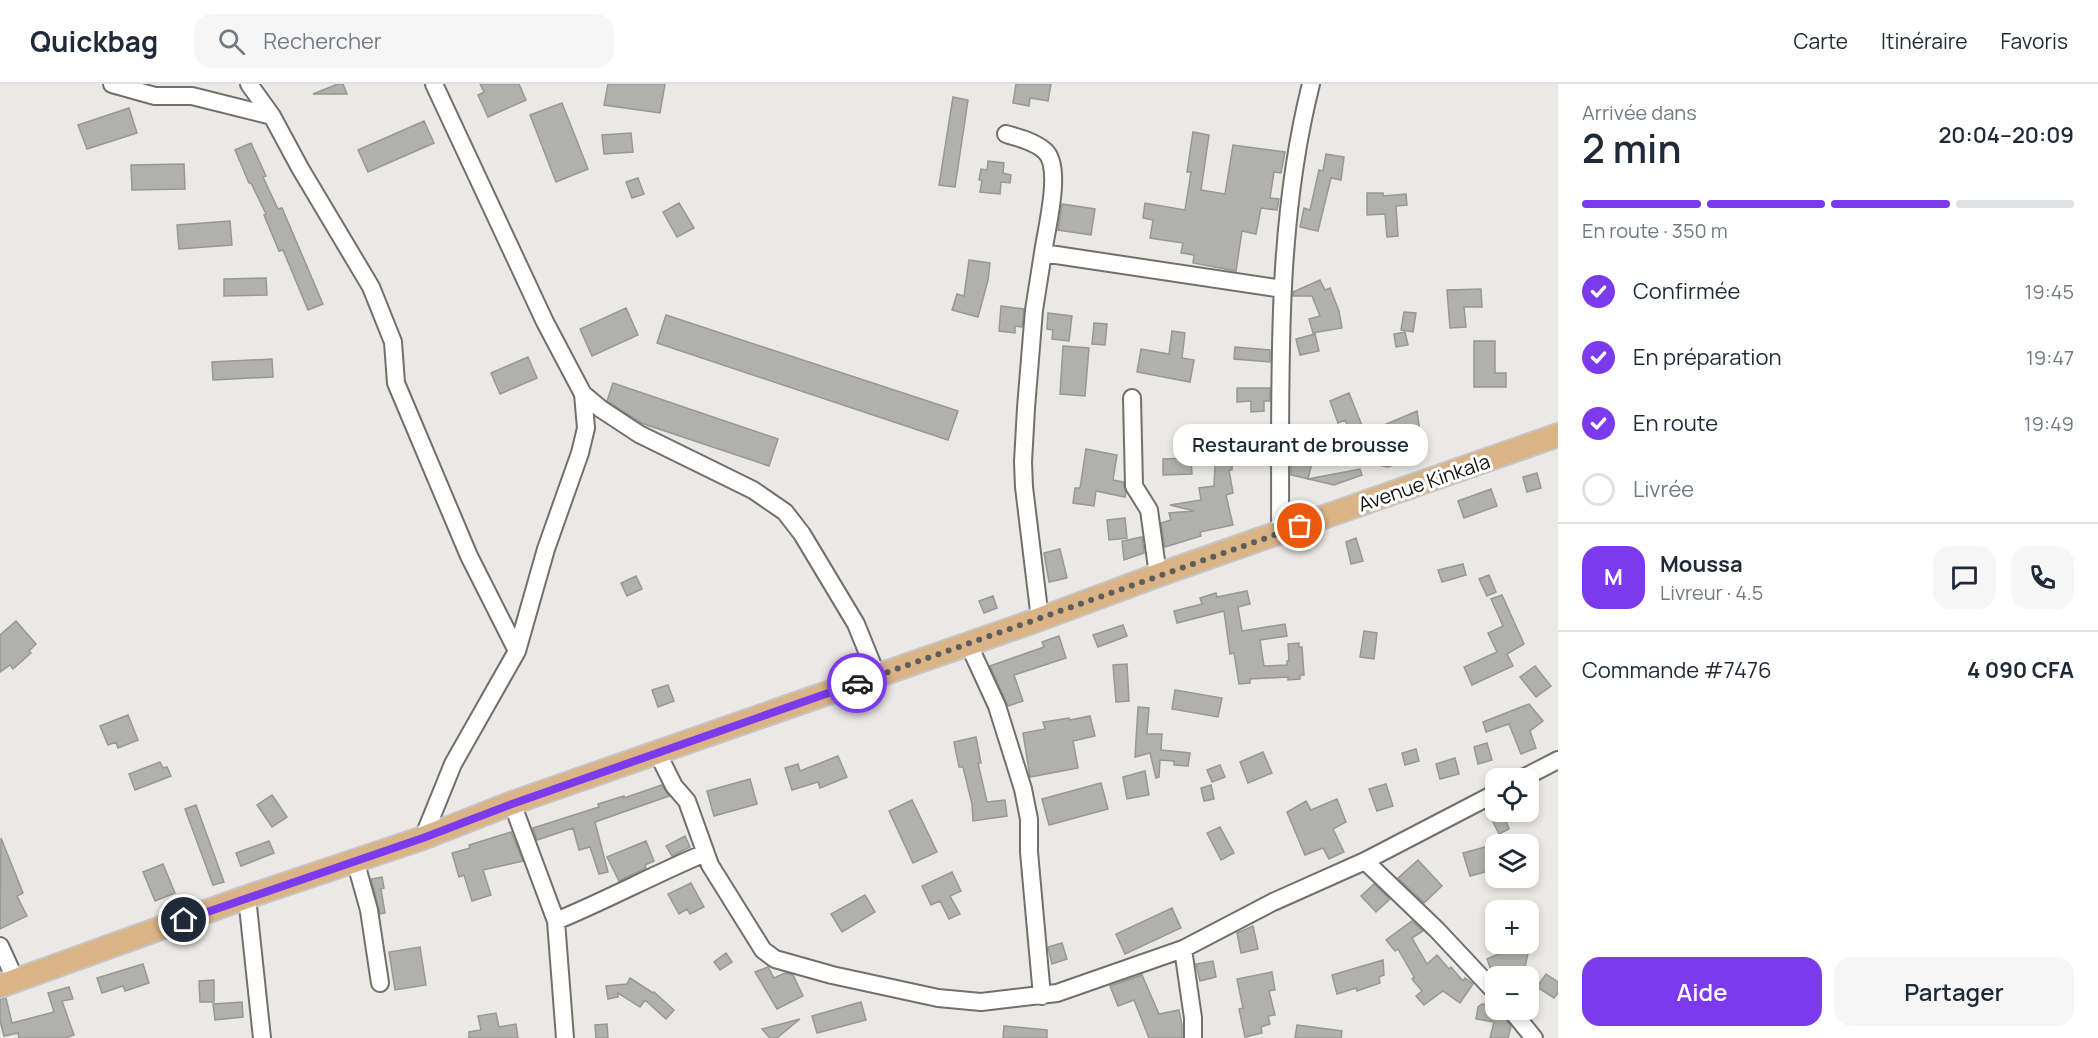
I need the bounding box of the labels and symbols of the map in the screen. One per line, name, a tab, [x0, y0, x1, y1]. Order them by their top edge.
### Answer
callout: Restaurant de brousse	[1172, 424, 1428, 466]
street label: Avenue Kinkala	[1354, 447, 1493, 518]
pin	[1274, 500, 1325, 551]
courier	[827, 653, 887, 713]
pin	[158, 894, 209, 945]

